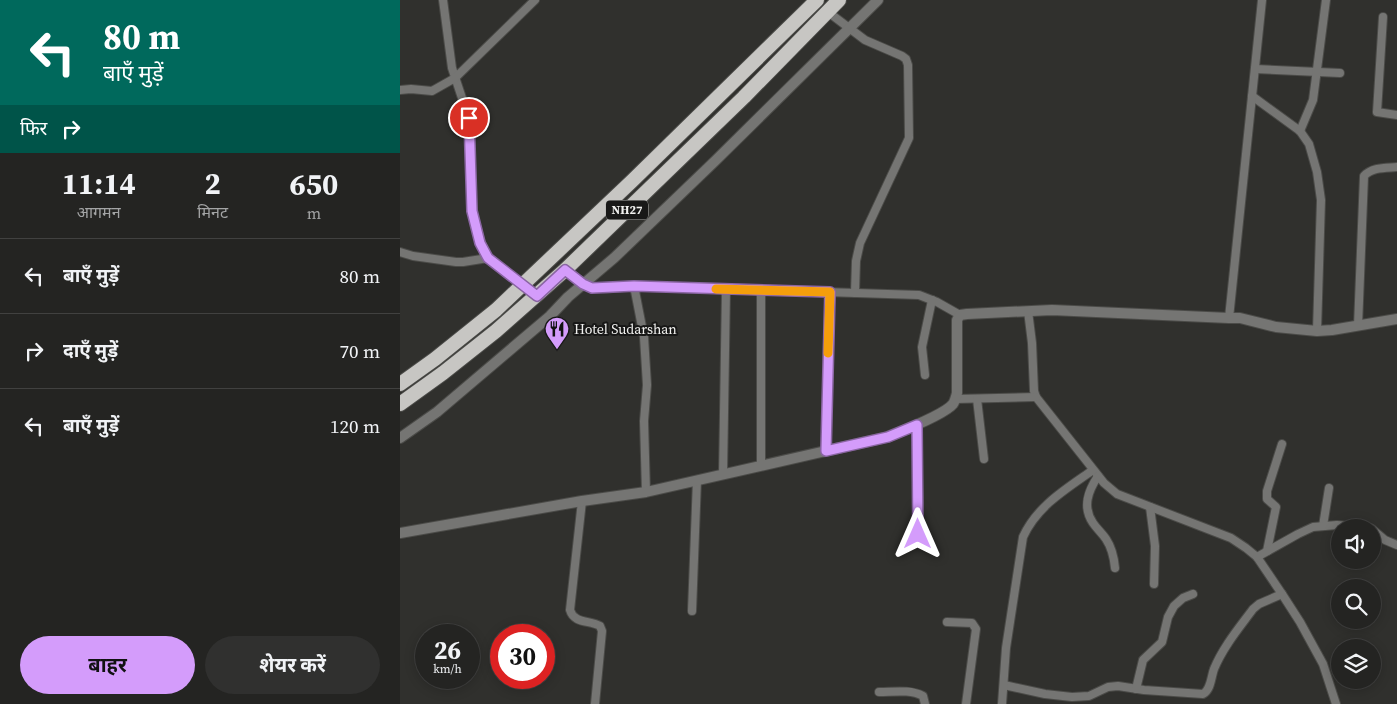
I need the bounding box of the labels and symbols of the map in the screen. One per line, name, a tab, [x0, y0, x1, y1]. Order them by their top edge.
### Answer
pin	[448, 97, 490, 139]
road number: NH27	[606, 200, 648, 220]
restaurant icon: Hotel Sudarshan	[544, 316, 570, 350]
place label: Hotel Sudarshan	[574, 319, 677, 339]
position arrow	[891, 507, 943, 559]
speed limit sign: 30	[490, 624, 555, 689]

